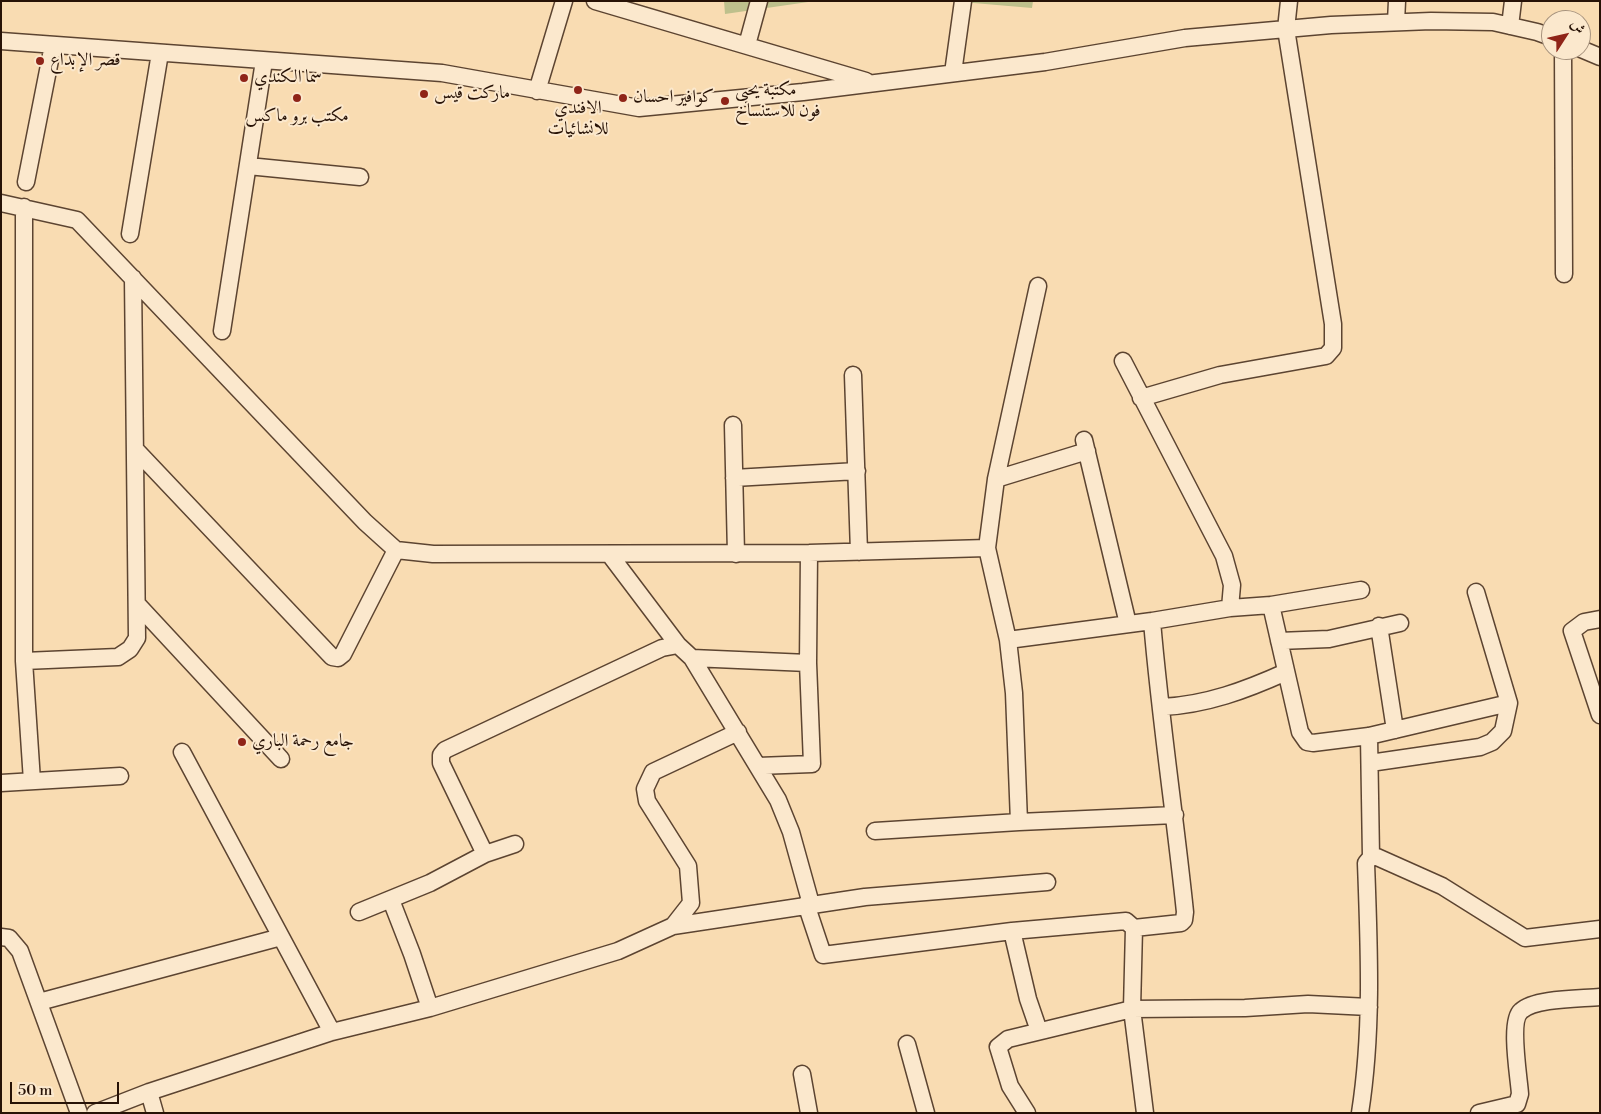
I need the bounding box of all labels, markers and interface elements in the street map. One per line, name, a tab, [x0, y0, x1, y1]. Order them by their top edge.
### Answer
north arrow	[1541, 10, 1591, 60]
text: ش	[1566, 16, 1589, 38]
place label: قصر الإبداع	[50, 50, 120, 72]
marker: قصر الإبداع	[34, 55, 46, 67]
place label: سما الكندي	[254, 67, 322, 89]
marker: سما الكندي	[238, 72, 250, 84]
place label: مكتبة يحيى فون للاستنساخ	[735, 80, 821, 122]
place label: ماركت قيس	[434, 83, 510, 105]
marker: الافندي للانشائيات	[572, 84, 584, 96]
place label: كوافير احسان	[633, 87, 714, 109]
marker: ماركت قيس	[418, 88, 430, 100]
marker: مكتب برو ماكس	[291, 92, 303, 104]
marker: كوافير احسان	[617, 92, 629, 104]
marker: مكتبة يحيى فون للاستنساخ	[719, 95, 731, 107]
place label: الافندي للانشائيات	[547, 98, 609, 140]
place label: مكتب برو ماكس	[245, 106, 349, 128]
place label: جامع رحمة الباري	[252, 731, 354, 753]
marker: جامع رحمة الباري	[236, 736, 248, 748]
scale bar	[12, 1072, 121, 1104]
text: 50 m	[18, 1081, 52, 1100]

